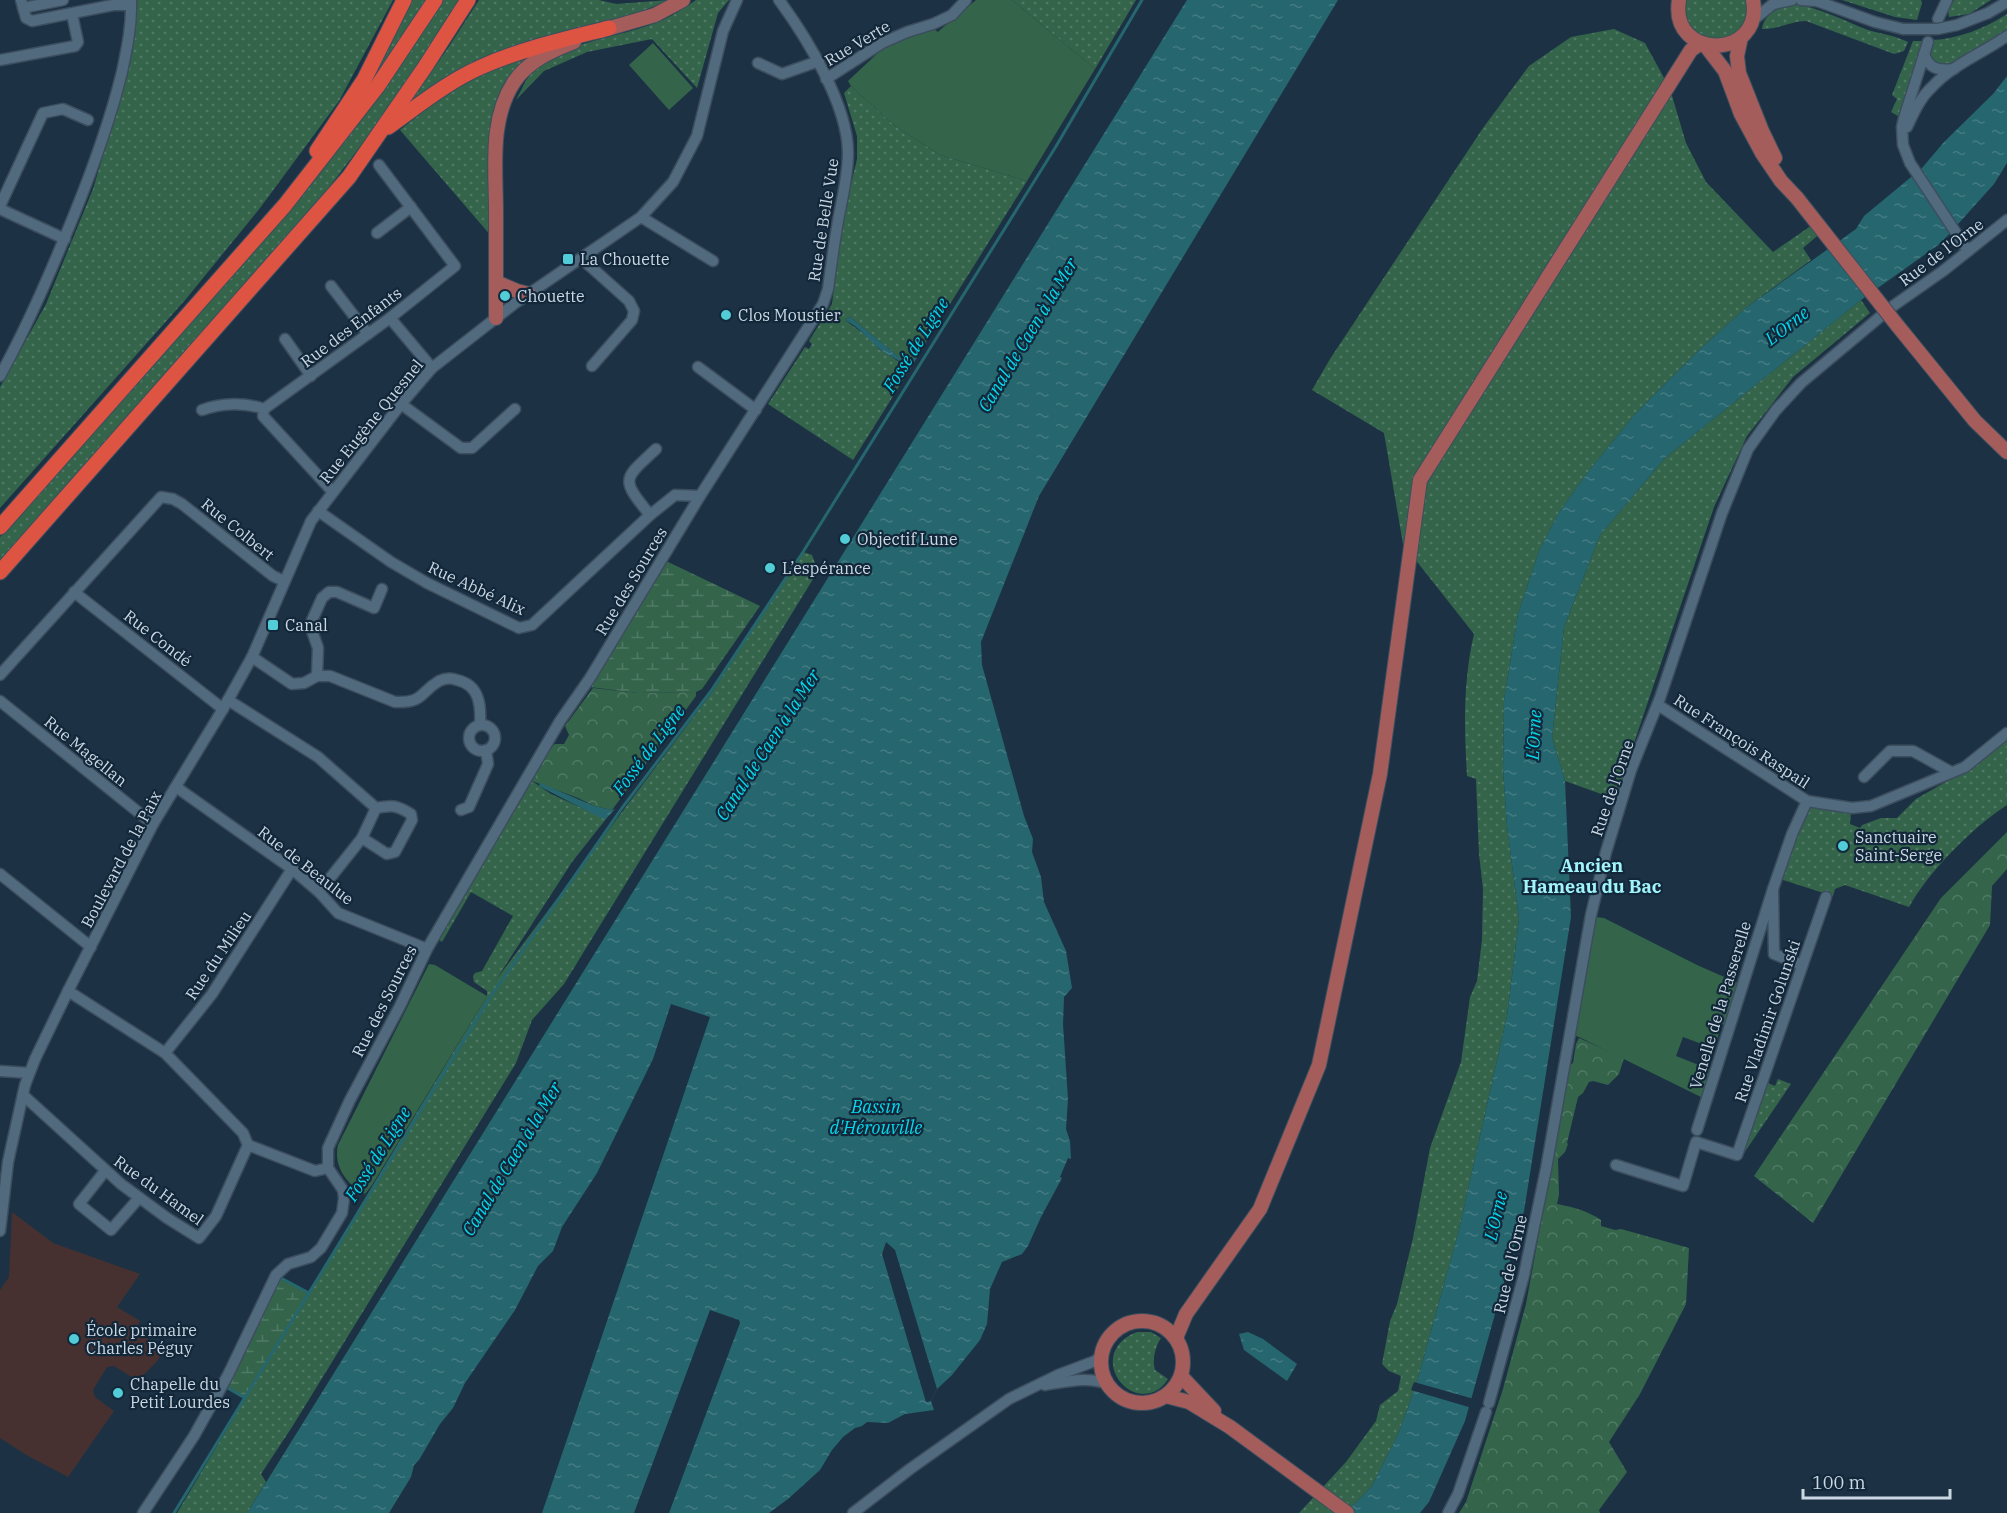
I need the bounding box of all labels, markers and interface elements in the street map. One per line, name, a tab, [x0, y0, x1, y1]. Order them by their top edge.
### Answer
street label: Rue Verte	[821, 16, 893, 70]
street label: Rue de Belle Vue	[803, 157, 843, 283]
street label: Rue de l'Orne	[1895, 214, 1987, 290]
place label: La Chouette	[580, 249, 670, 269]
marker: La Chouette	[561, 252, 575, 266]
water label: Canal de Caen à la Mer	[972, 253, 1083, 416]
street label: Rue des Enfants	[297, 283, 405, 371]
place label: Chouette	[517, 286, 585, 306]
marker: Chouette	[498, 289, 512, 303]
water label: Fossé de Ligne	[877, 293, 954, 397]
water label: L'Orne	[1759, 301, 1813, 351]
place label: Clos Moustier	[738, 305, 841, 325]
marker: Clos Moustier	[719, 308, 733, 322]
street label: Rue Eugène Quesnel	[315, 355, 427, 487]
street label: Rue Colbert	[197, 493, 279, 565]
street label: Rue des Sources	[591, 523, 671, 639]
place label: Objectif Lune	[857, 529, 958, 549]
marker: Objectif Lune	[838, 532, 852, 546]
street label: Rue Abbé Alix	[425, 557, 529, 619]
place label: L’espérance	[782, 558, 871, 578]
marker: L’espérance	[763, 561, 777, 575]
street label: Rue Condé	[120, 605, 196, 671]
place label: Canal	[285, 615, 328, 635]
marker: Canal	[266, 618, 280, 632]
water label: Canal de Caen à la Mer	[710, 664, 826, 825]
street label: Rue François Raspail	[1670, 690, 1814, 793]
water label: Fossé de Ligne	[607, 700, 690, 800]
water label: L'Orne	[1521, 709, 1546, 762]
street label: Rue Magellan	[40, 711, 132, 791]
street label: Rue de l'Orne	[1586, 737, 1638, 839]
street label: Boulevard de la Paix	[76, 787, 166, 931]
street label: Rue de Beaulue	[254, 821, 358, 909]
place label: Sanctuaire Saint-Serge	[1855, 827, 1942, 865]
marker: Sanctuaire Saint-Serge	[1836, 839, 1850, 853]
district label: Ancien Hameau du Bac	[1523, 854, 1662, 898]
street label: Rue du Milieu	[181, 906, 255, 1004]
street label: Venelle de la Passerelle	[1685, 919, 1755, 1091]
street label: Rue Vladimir Golunski	[1730, 937, 1804, 1105]
street label: Rue des Sources	[347, 942, 421, 1060]
water label: Canal de Caen à la Mer	[456, 1077, 567, 1240]
water label: Bassin d'Hérouville	[830, 1095, 922, 1139]
water label: Fossé de Ligne	[339, 1102, 416, 1206]
street label: Rue du Hamel	[110, 1151, 208, 1229]
water label: L'Orne	[1478, 1189, 1512, 1244]
street label: Rue de l'Orne	[1489, 1213, 1531, 1315]
place label: École primaire Charles Péguy	[86, 1319, 197, 1358]
marker: École primaire Charles Péguy	[67, 1332, 81, 1346]
place label: Chapelle du Petit Lourdes	[130, 1374, 230, 1412]
marker: Chapelle du Petit Lourdes	[111, 1386, 125, 1400]
scale bar	[1803, 1462, 1950, 1500]
text: 100 m	[1812, 1471, 1866, 1494]

